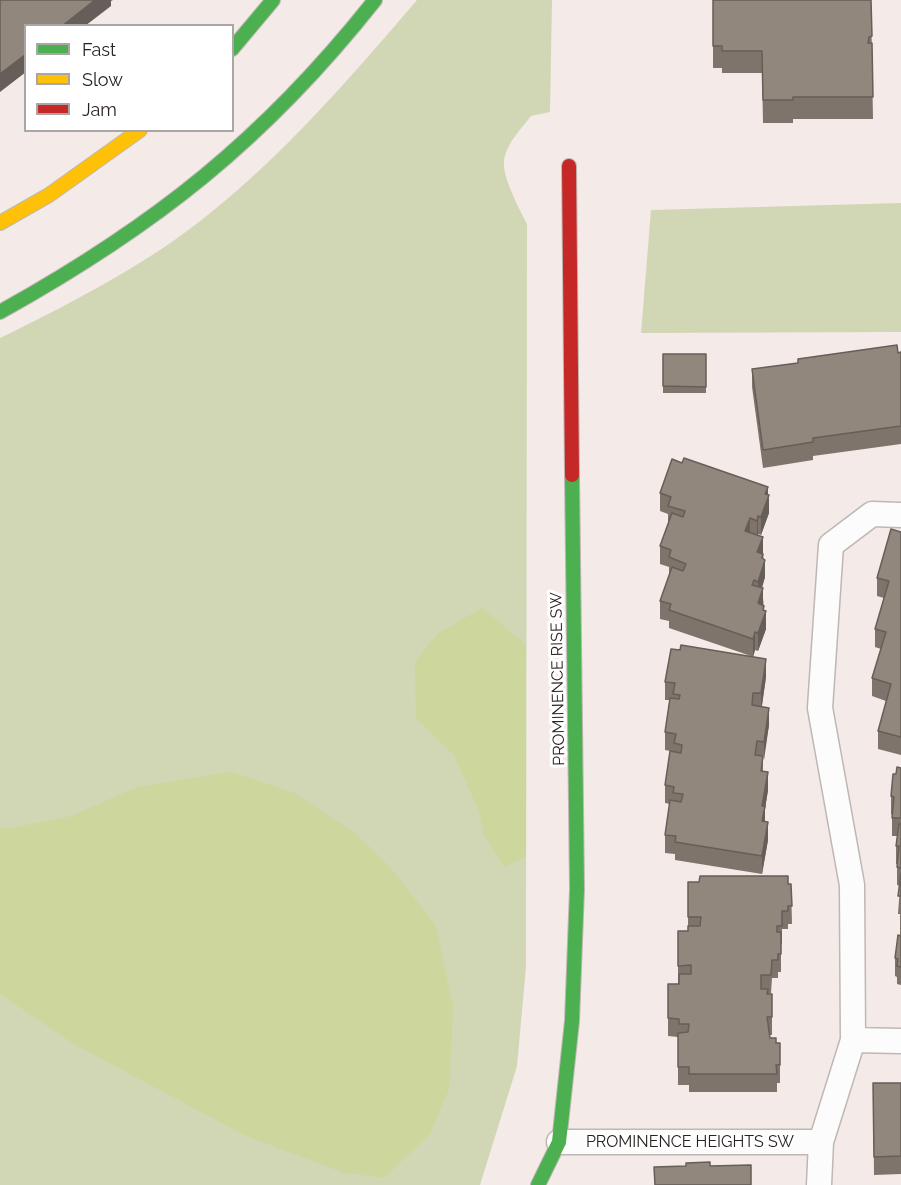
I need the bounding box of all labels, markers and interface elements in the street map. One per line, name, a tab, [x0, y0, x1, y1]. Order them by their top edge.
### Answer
legend	[24, 24, 234, 132]
text: Fast	[82, 39, 116, 60]
text: Slow	[82, 69, 123, 90]
text: Jam	[82, 99, 117, 120]
street label: PROMINENCE RISE SW	[547, 592, 569, 766]
street label: PROMINENCE HEIGHTS SW	[586, 1132, 794, 1152]

